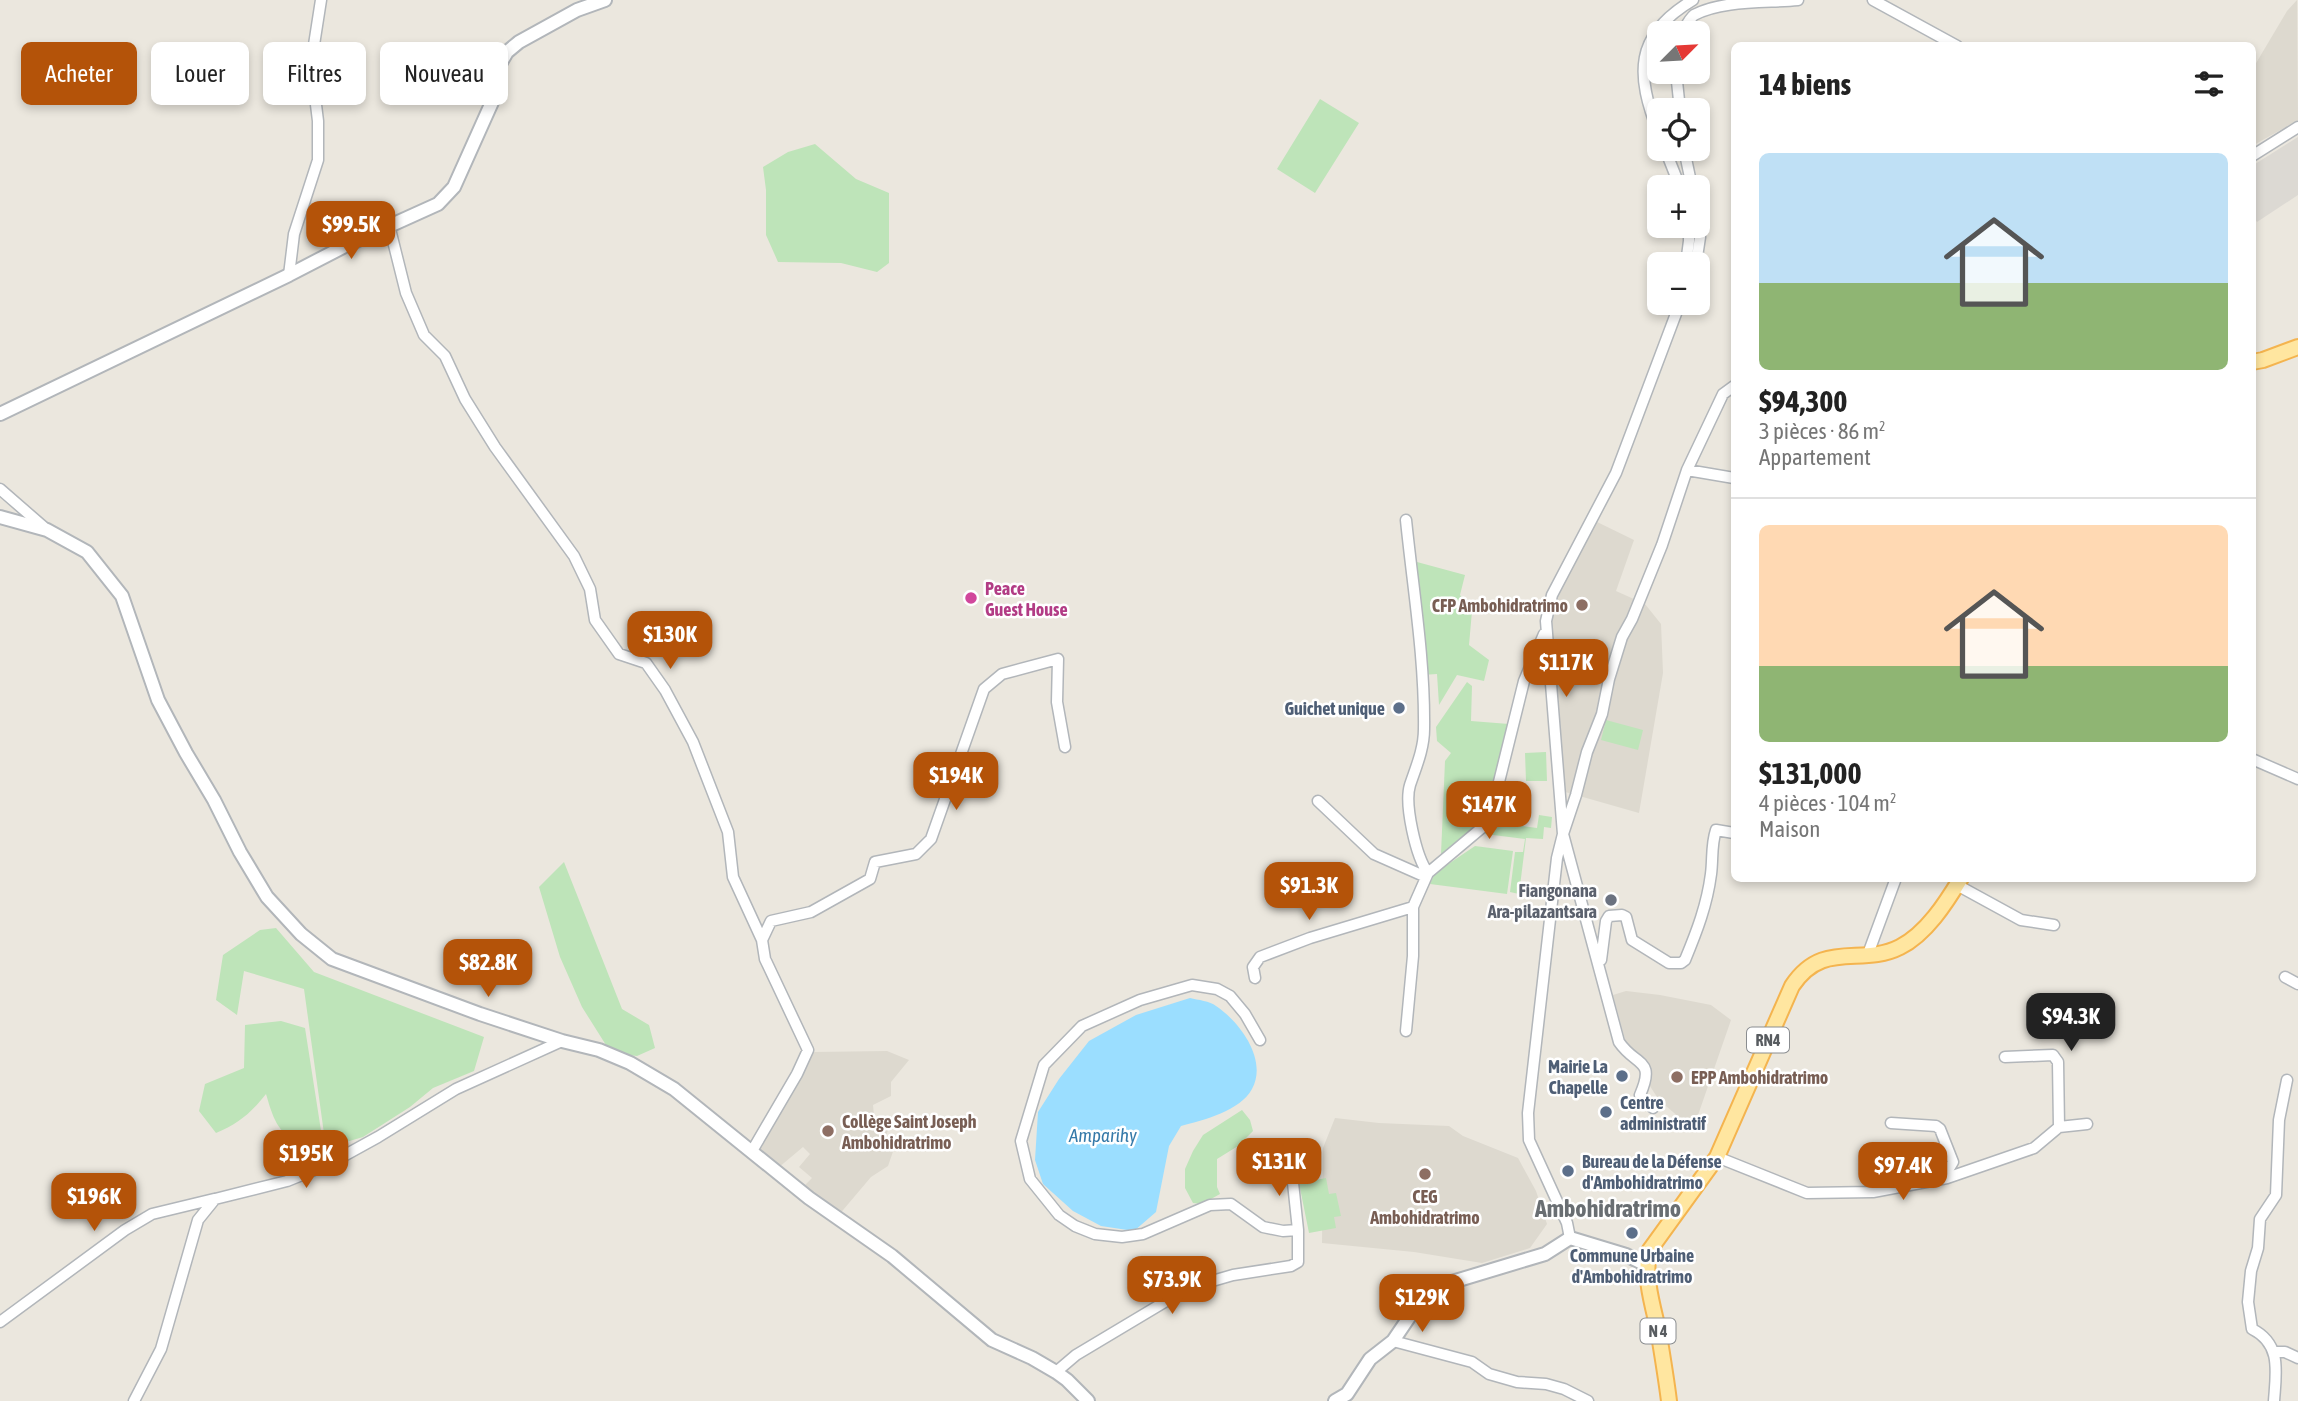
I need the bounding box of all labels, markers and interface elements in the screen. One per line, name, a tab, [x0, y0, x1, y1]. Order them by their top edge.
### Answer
north arrow	[1647, 21, 1710, 84]
map controls	[1647, 21, 1710, 315]
chip: Acheter	[21, 42, 137, 105]
chip: Louer	[151, 42, 249, 105]
chip: Filtres	[263, 42, 366, 105]
chip: Nouveau	[380, 42, 508, 105]
icon: filters	[2190, 65, 2228, 103]
text: 14 biens	[1759, 67, 1851, 101]
button: locate	[1647, 98, 1710, 161]
button: +	[1647, 175, 1710, 238]
icon: home	[1931, 199, 2057, 325]
pin: $99.5K	[294, 202, 408, 261]
text: $99.5K	[322, 211, 380, 237]
button: −	[1647, 252, 1710, 315]
text: $94,300	[1759, 384, 1847, 418]
text: 3 pièces · 86 m²	[1759, 418, 1886, 444]
text: Appartement	[1759, 444, 1871, 470]
icon: home	[1931, 571, 2057, 697]
place label: Peace Guest House	[985, 578, 1068, 620]
marker: Peace Guest House	[963, 590, 979, 606]
place label: CFP Ambohidratrimo	[1432, 595, 1568, 616]
marker: CFP Ambohidratrimo	[1574, 597, 1590, 613]
pin: $130K	[621, 612, 719, 671]
text: $130K	[643, 621, 697, 647]
pin: $117K	[1517, 640, 1615, 699]
text: $117K	[1539, 649, 1593, 675]
place label: Guichet unique	[1284, 698, 1385, 719]
marker: Guichet unique	[1391, 700, 1407, 716]
pin: $194K	[907, 752, 1005, 812]
text: $131,000	[1759, 756, 1862, 790]
text: $194K	[929, 762, 983, 788]
pin: $147K	[1440, 782, 1538, 841]
text: 4 pièces · 104 m²	[1759, 790, 1896, 816]
text: $147K	[1462, 791, 1516, 817]
text: Maison	[1759, 816, 1820, 842]
pin: $91.3K	[1252, 862, 1366, 922]
text: $91.3K	[1280, 872, 1338, 898]
place label: Fiangonana Ara-pilazantsara	[1487, 880, 1597, 922]
marker: Fiangonana Ara-pilazantsara	[1603, 892, 1619, 908]
pin: $82.8K	[431, 940, 545, 999]
text: $82.8K	[459, 949, 517, 975]
pin: $94.3K	[2014, 993, 2128, 1053]
text: $94.3K	[2042, 1003, 2100, 1029]
road number: RN4	[1747, 1028, 1789, 1052]
place label: Mairie La Chapelle	[1548, 1056, 1608, 1098]
place label: EPP Ambohidratrimo	[1691, 1067, 1828, 1088]
marker: Mairie La Chapelle	[1614, 1068, 1630, 1084]
marker: EPP Ambohidratrimo	[1669, 1069, 1685, 1085]
place label: Centre administratif	[1620, 1092, 1707, 1134]
marker: Centre administratif	[1598, 1104, 1614, 1120]
place label: Collège Saint Joseph Ambohidratrimo	[841, 1111, 977, 1153]
marker: Collège Saint Joseph Ambohidratrimo	[820, 1123, 836, 1139]
water label: Amparihy	[1068, 1124, 1137, 1146]
pin: $195K	[257, 1130, 355, 1190]
pin: $131K	[1230, 1138, 1328, 1198]
text: $195K	[279, 1140, 333, 1166]
pin: $97.4K	[1846, 1142, 1960, 1202]
text: $131K	[1252, 1148, 1306, 1174]
place label: Bureau de la Défense d'Ambohidratrimo	[1582, 1151, 1722, 1193]
text: $97.4K	[1874, 1152, 1932, 1178]
marker: Bureau de la Défense d'Ambohidratrimo	[1560, 1163, 1576, 1179]
marker: CEG Ambohidratrimo	[1417, 1166, 1433, 1182]
pin: $196K	[45, 1174, 143, 1233]
text: $196K	[67, 1183, 121, 1209]
place label: CEG Ambohidratrimo	[1369, 1186, 1480, 1228]
district label: Ambohidratrimo	[1534, 1195, 1681, 1222]
marker: Commune Urbaine d'Ambohidratrimo	[1624, 1225, 1640, 1241]
place label: Commune Urbaine d'Ambohidratrimo	[1570, 1245, 1694, 1287]
pin: $73.9K	[1115, 1256, 1229, 1316]
text: $73.9K	[1143, 1266, 1201, 1292]
pin: $129K	[1373, 1274, 1471, 1334]
text: $129K	[1395, 1284, 1449, 1310]
road number: N 4	[1640, 1318, 1676, 1344]

